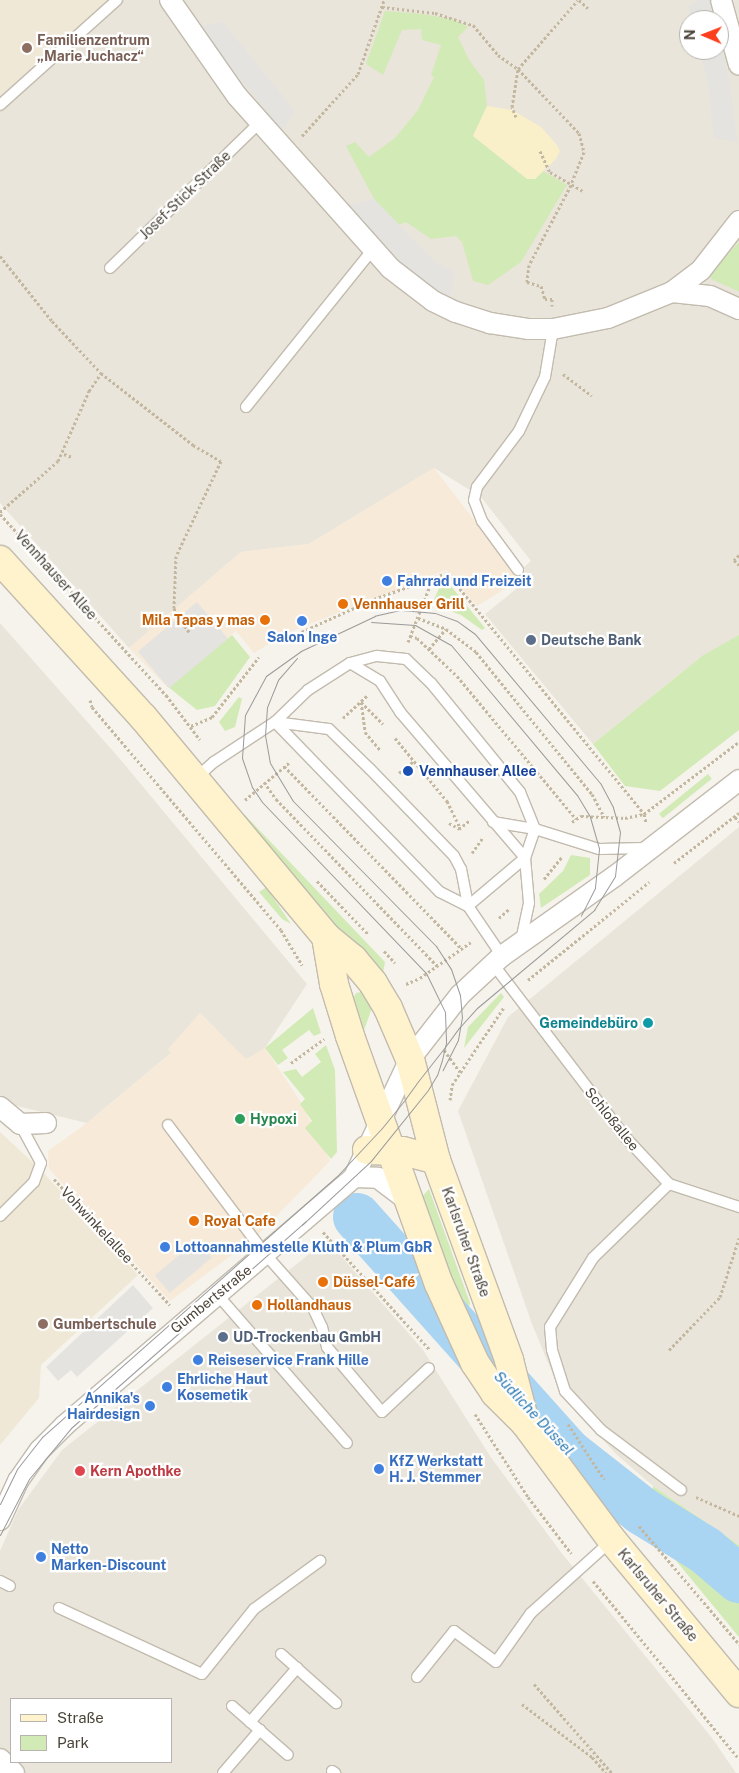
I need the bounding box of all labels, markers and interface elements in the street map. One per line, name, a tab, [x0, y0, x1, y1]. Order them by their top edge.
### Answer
north arrow	[679, 10, 729, 60]
text: N	[682, 29, 698, 40]
place label: Familienzentrum „Marie Juchacz“	[37, 32, 150, 64]
marker: Familienzentrum „Marie Juchacz“	[21, 42, 33, 54]
street label: Josef-Stick-Straße	[136, 147, 234, 243]
street label: Vennhauser Allee	[11, 527, 101, 623]
place label: Fahrrad und Freizeit	[397, 573, 532, 589]
marker: Fahrrad und Freizeit	[381, 575, 393, 587]
place label: Vennhauser Grill	[353, 596, 465, 612]
marker: Vennhauser Grill	[337, 598, 349, 610]
place label: Mila Tapas y mas	[141, 612, 255, 628]
marker: Mila Tapas y mas	[259, 614, 271, 626]
marker: Salon Inge	[296, 615, 308, 627]
place label: Salon Inge	[267, 629, 337, 645]
place label: Deutsche Bank	[541, 632, 642, 648]
marker: Deutsche Bank	[525, 634, 537, 646]
place label: Vennhauser Allee	[419, 763, 537, 779]
marker: Vennhauser Allee	[401, 764, 415, 778]
place label: Gemeindebüro	[539, 1015, 638, 1031]
marker: Gemeindebüro	[642, 1017, 654, 1029]
street label: Schloßallee	[581, 1084, 643, 1154]
place label: Hypoxi	[250, 1111, 297, 1127]
marker: Hypoxi	[234, 1113, 246, 1125]
street label: Vohwinkelallee	[57, 1183, 137, 1267]
street label: Karlsruher Straße	[438, 1185, 494, 1299]
place label: Royal Cafe	[204, 1213, 276, 1229]
marker: Royal Cafe	[188, 1215, 200, 1227]
place label: Lottoannahmestelle Kluth & Plum GbR	[175, 1239, 433, 1255]
marker: Lottoannahmestelle Kluth & Plum GbR	[159, 1241, 171, 1253]
street label: Gumbertstraße	[167, 1261, 255, 1337]
place label: Düssel-Café	[333, 1274, 415, 1290]
marker: Düssel-Café	[317, 1276, 329, 1288]
place label: Hollandhaus	[267, 1297, 351, 1313]
marker: Hollandhaus	[251, 1299, 263, 1311]
place label: Gumbertschule	[53, 1316, 157, 1332]
marker: Gumbertschule	[37, 1318, 49, 1330]
place label: UD-Trockenbau GmbH	[233, 1329, 381, 1345]
marker: UD-Trockenbau GmbH	[217, 1331, 229, 1343]
place label: Reiseservice Frank Hille	[208, 1352, 369, 1368]
marker: Reiseservice Frank Hille	[192, 1354, 204, 1366]
water label: Südliche Düssel	[490, 1367, 578, 1459]
place label: Ehrliche Haut Kosemetik	[177, 1371, 268, 1404]
marker: Ehrliche Haut Kosemetik	[161, 1381, 173, 1393]
place label: Annika's Hairdesign	[67, 1390, 140, 1422]
marker: Annika's Hairdesign	[144, 1400, 156, 1412]
place label: KfZ Werkstatt H. J. Stemmer	[389, 1453, 483, 1485]
place label: Kern Apothke	[90, 1463, 181, 1479]
marker: KfZ Werkstatt H. J. Stemmer	[373, 1463, 385, 1475]
marker: Kern Apothke	[74, 1465, 86, 1477]
place label: Netto Marken-Discount	[51, 1541, 166, 1574]
street label: Karlsruher Straße	[614, 1545, 702, 1645]
marker: Netto Marken-Discount	[35, 1551, 47, 1563]
legend	[10, 1698, 172, 1763]
text: Straße	[57, 1709, 104, 1726]
text: Park	[57, 1734, 89, 1751]

